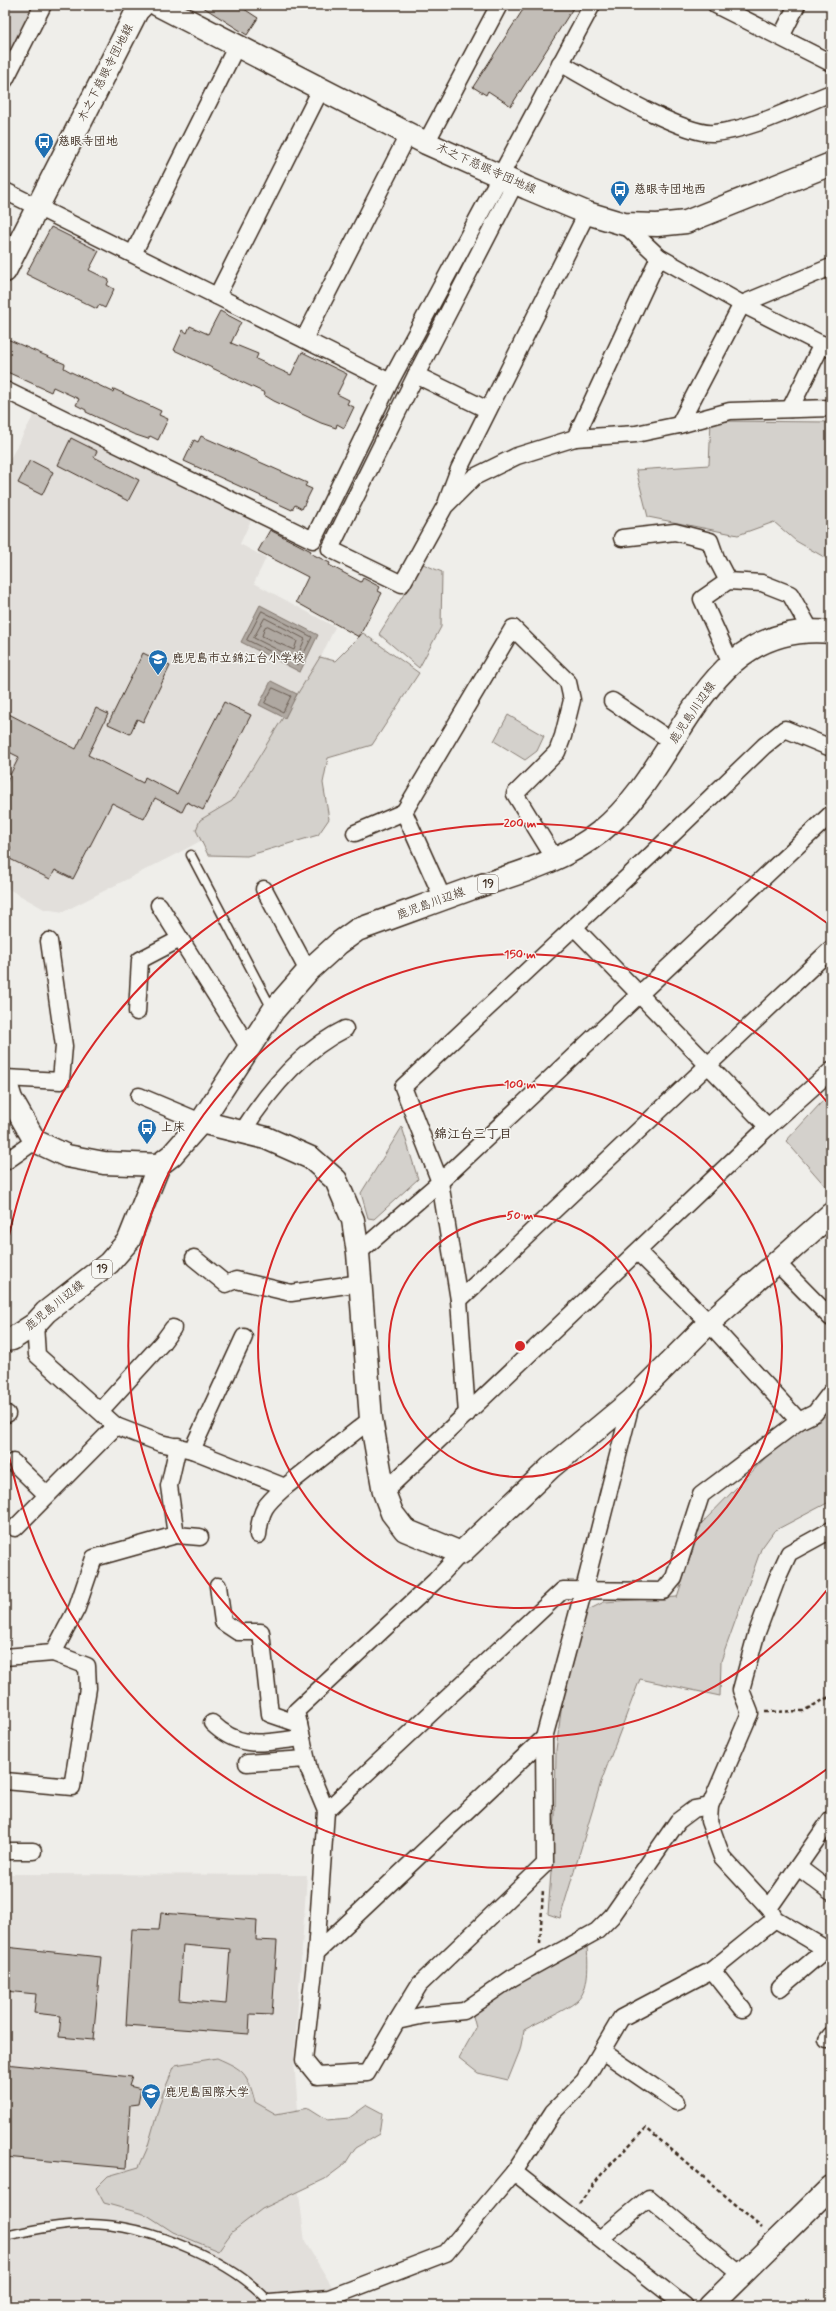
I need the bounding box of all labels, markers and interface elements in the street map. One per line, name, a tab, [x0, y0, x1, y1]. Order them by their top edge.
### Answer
street label: 木之下慈眼寺団地線	[74, 21, 138, 125]
bus stop icon: 慈眼寺団地	[33, 131, 55, 159]
place label: 慈眼寺団地	[58, 134, 118, 150]
street label: 木之下慈眼寺団地線	[433, 140, 539, 198]
bus stop icon: 慈眼寺団地西	[609, 179, 631, 207]
place label: 慈眼寺団地西	[634, 182, 706, 198]
school or university icon: 鹿児島市立錦江台小学校	[147, 648, 169, 676]
place label: 鹿児島市立錦江台小学校	[172, 651, 304, 667]
street label: 鹿児島川辺線	[666, 679, 720, 747]
text: 200 m	[504, 816, 537, 832]
road number: 19	[478, 875, 498, 893]
street label: 鹿児島川辺線	[394, 884, 468, 924]
text: 150 m	[504, 947, 536, 963]
text: 100 m	[504, 1077, 537, 1093]
bus stop icon: 上床	[136, 1117, 158, 1145]
place label: 上床	[161, 1120, 185, 1136]
district label: 錦江台三丁目	[434, 1126, 512, 1143]
text: 50 m	[507, 1208, 534, 1224]
road number: 19	[92, 1260, 112, 1278]
street label: 鹿児島川辺線	[22, 1277, 88, 1335]
centre of rings	[513, 1339, 527, 1353]
school or university icon: 鹿児島国際大学	[140, 2082, 162, 2110]
place label: 鹿児島国際大学	[165, 2085, 249, 2101]

